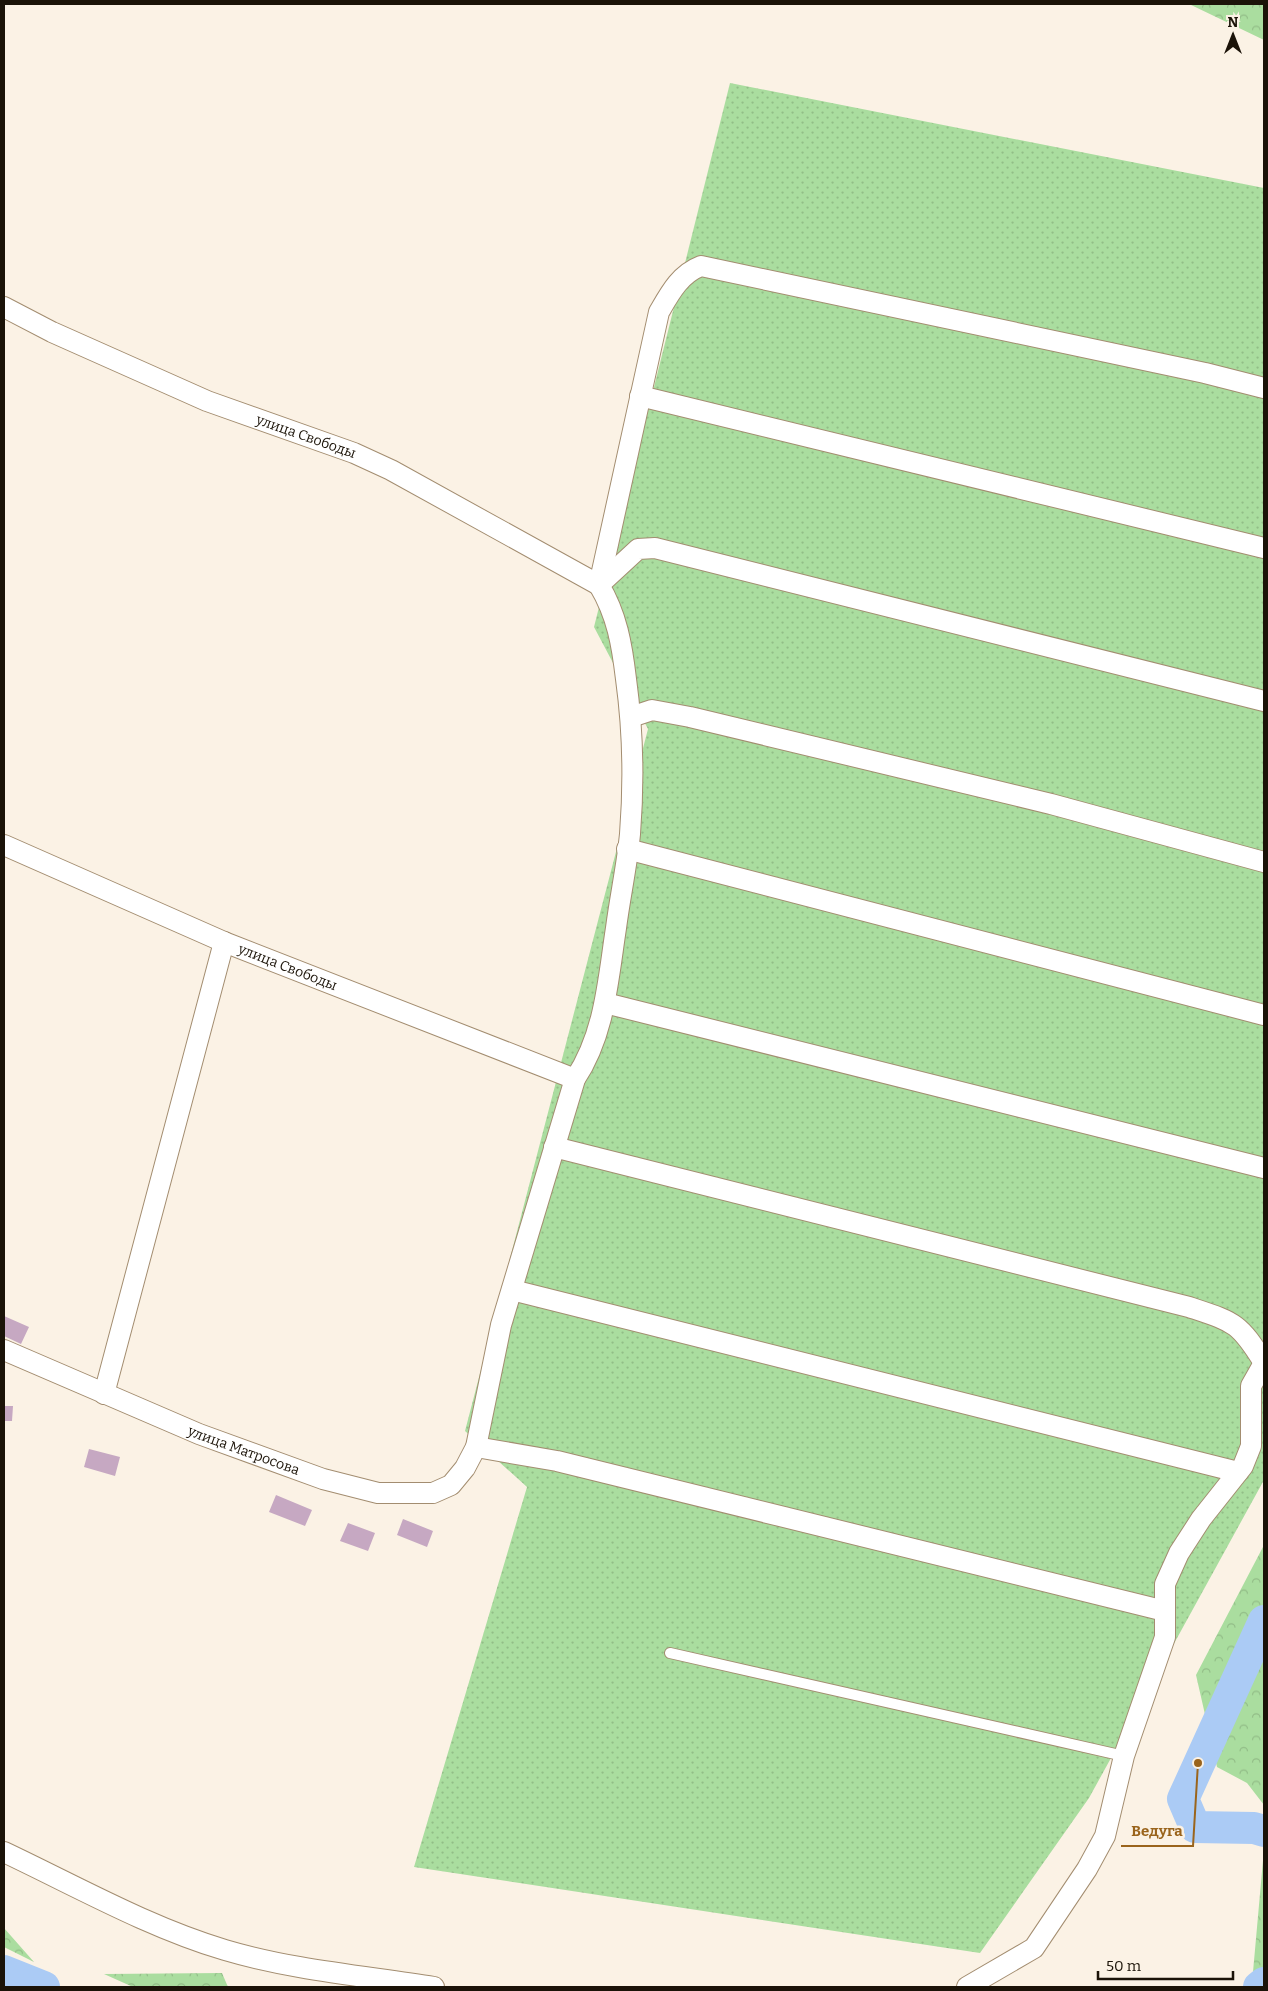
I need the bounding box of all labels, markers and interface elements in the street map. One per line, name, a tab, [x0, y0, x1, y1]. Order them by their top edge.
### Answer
north arrow	[1208, 10, 1258, 60]
text: N	[1228, 14, 1239, 31]
street label: улица Свободы	[253, 410, 358, 462]
street label: улица Свободы	[235, 940, 340, 994]
street label: улица Матросова	[185, 1421, 302, 1478]
callout: Ведуга	[1121, 1816, 1193, 1846]
text: Ведуга	[1131, 1822, 1183, 1840]
scale bar	[1098, 1948, 1233, 1980]
text: 50 m	[1106, 1957, 1142, 1975]

